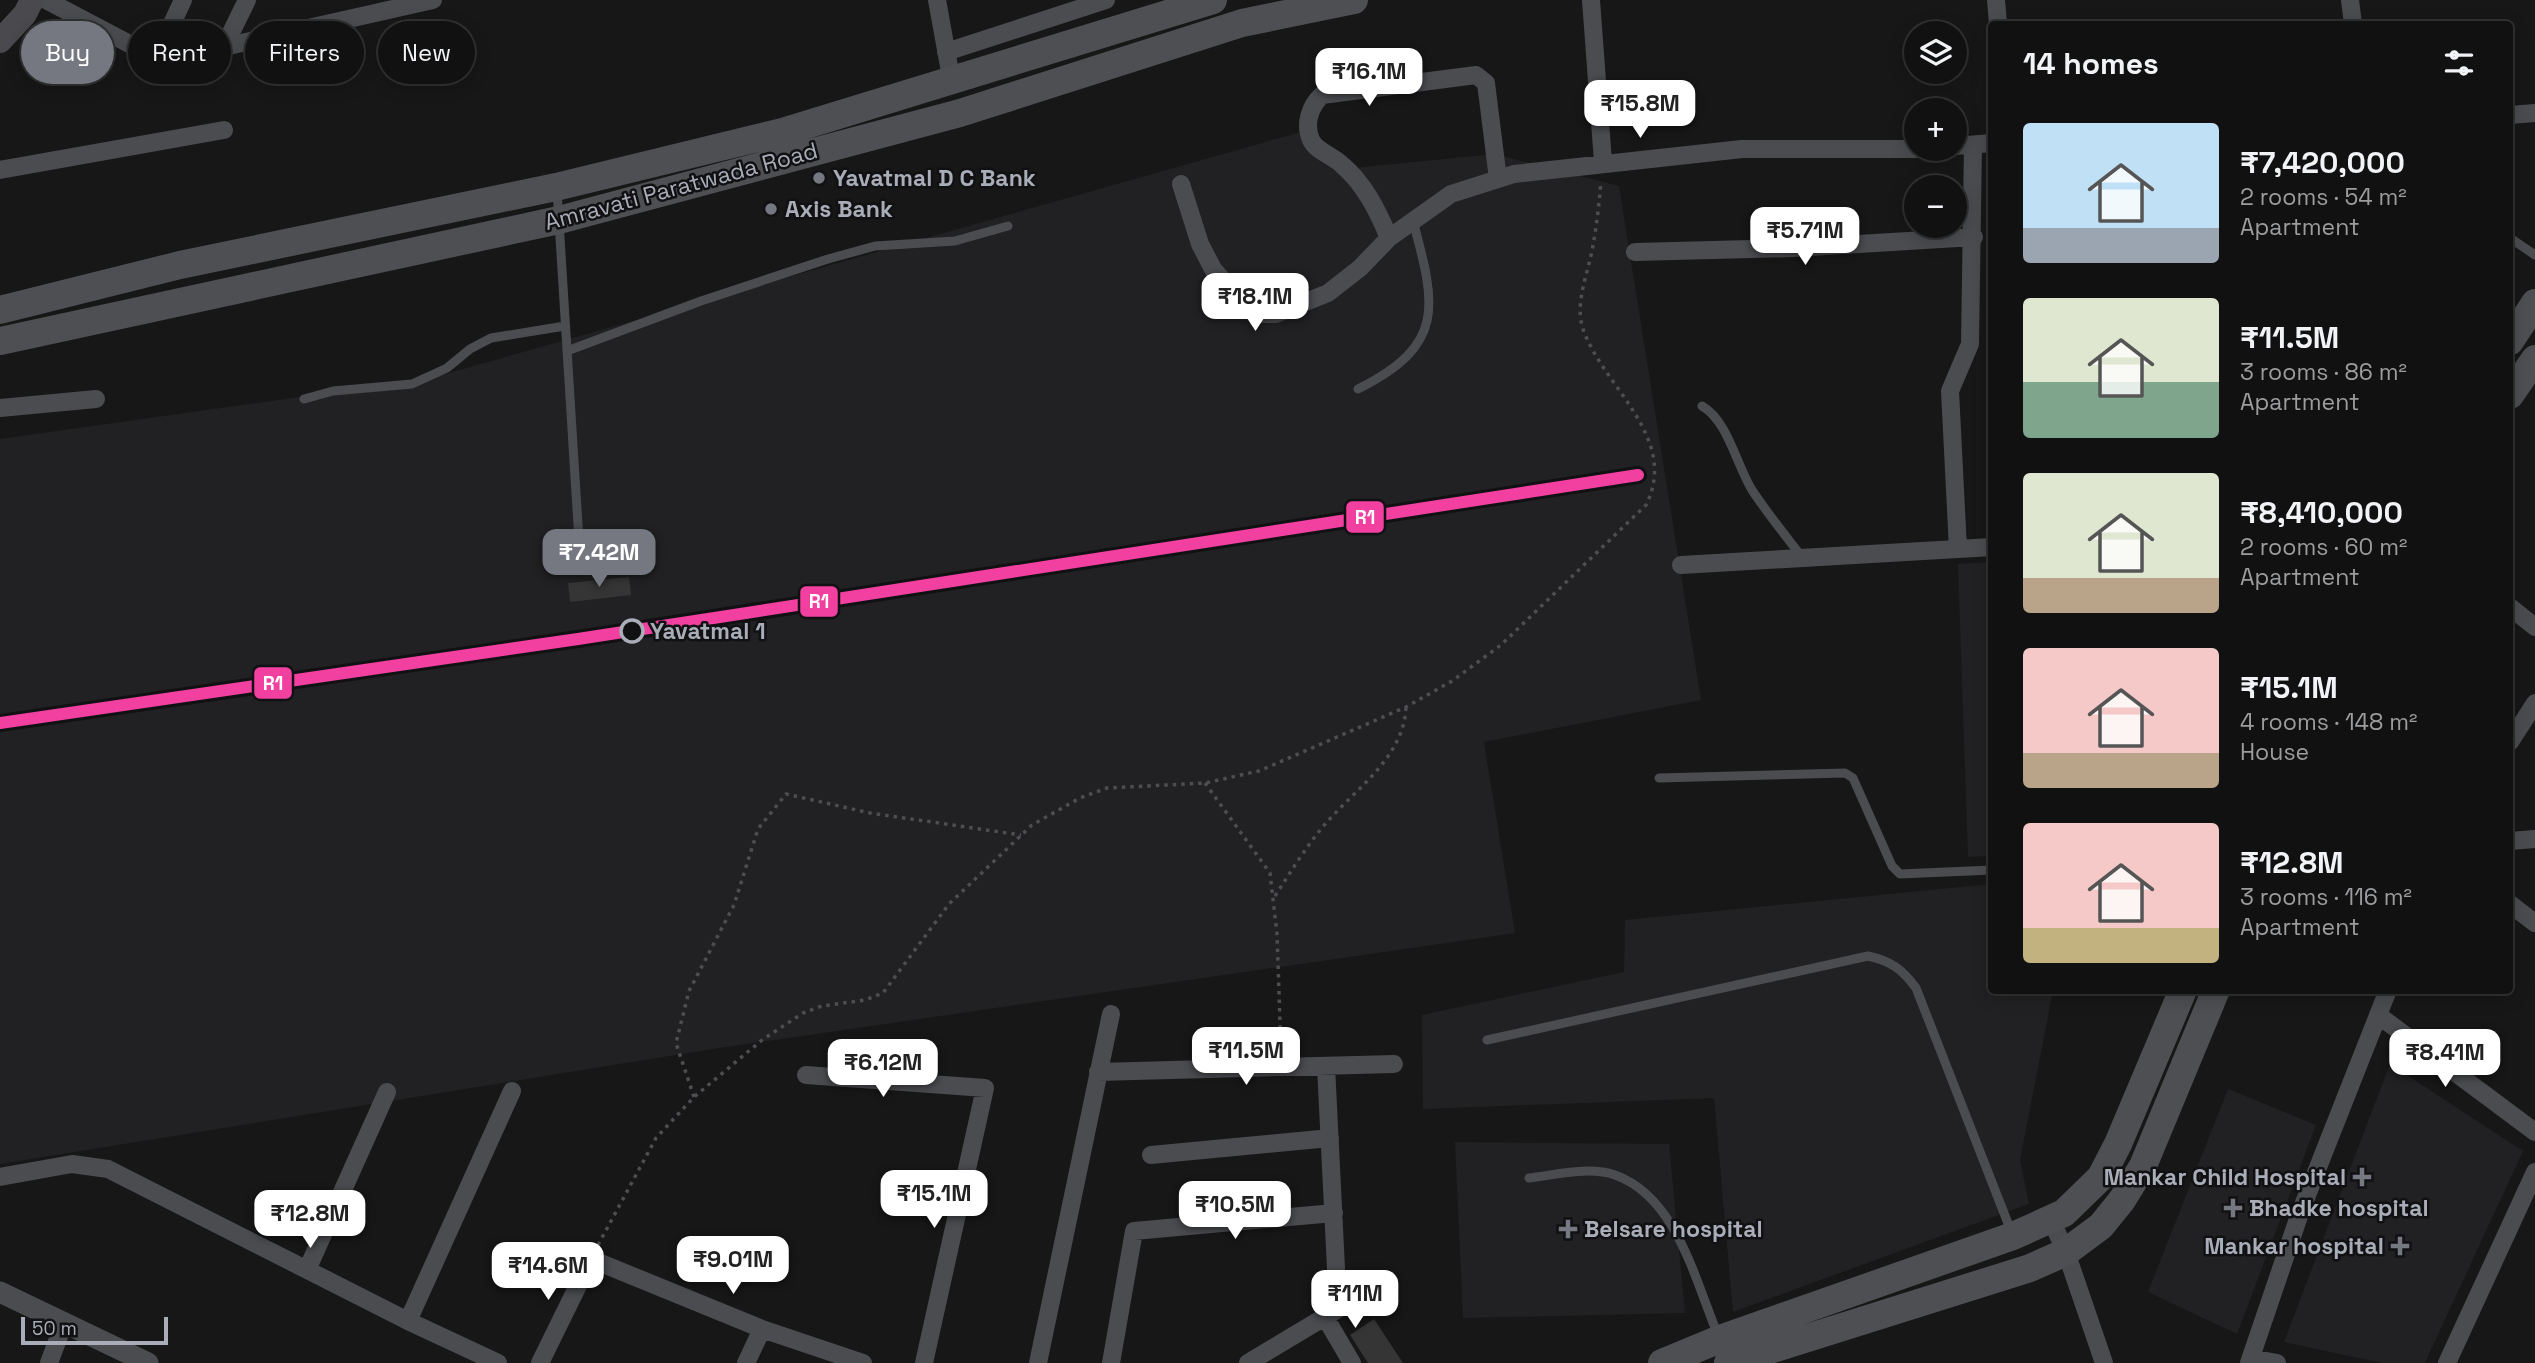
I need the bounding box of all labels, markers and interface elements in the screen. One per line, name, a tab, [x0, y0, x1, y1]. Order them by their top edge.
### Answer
chip: Buy	[21, 21, 114, 84]
chip: Rent	[128, 21, 231, 84]
chip: Filters	[245, 21, 364, 84]
chip: New	[378, 21, 475, 84]
map controls	[1904, 21, 1967, 238]
button: layers	[1904, 21, 1967, 84]
text: 14 homes	[2023, 44, 2159, 83]
icon: filters	[2440, 44, 2478, 82]
pin: ₹16.1M	[1312, 48, 1426, 108]
text: ₹16.1M	[1331, 56, 1407, 86]
pin: ₹15.8M	[1583, 80, 1697, 140]
text: ₹15.8M	[1600, 88, 1680, 118]
button: +	[1904, 98, 1967, 161]
street label: Amravati Paratwada Road	[541, 135, 821, 237]
text: ₹7,420,000	[2240, 143, 2405, 182]
icon: home	[2079, 151, 2163, 235]
place label: Yavatmal D C Bank	[833, 163, 1036, 193]
marker: Yavatmal D C Bank	[811, 170, 827, 186]
button: −	[1904, 175, 1967, 238]
text: 2 rooms · 54 m²	[2240, 182, 2407, 212]
place label: Axis Bank	[785, 194, 893, 224]
marker: Axis Bank	[763, 201, 779, 217]
pin: ₹5.71M	[1748, 208, 1862, 267]
text: Apartment	[2240, 212, 2360, 242]
text: ₹5.71M	[1766, 215, 1844, 245]
pin: ₹18.1M	[1198, 274, 1312, 333]
text: ₹18.1M	[1218, 281, 1292, 311]
text: ₹11.5M	[2240, 318, 2339, 357]
icon: home	[2079, 326, 2163, 410]
text: 3 rooms · 86 m²	[2240, 357, 2407, 387]
text: Apartment	[2240, 387, 2360, 417]
text: ₹8,410,000	[2240, 493, 2403, 532]
line badge: R1	[1345, 500, 1385, 534]
icon: home	[2079, 501, 2163, 585]
text: R1	[1355, 505, 1375, 530]
pin: ₹7.42M	[542, 530, 656, 589]
text: 2 rooms · 60 m²	[2240, 532, 2407, 562]
text: ₹7.42M	[559, 537, 639, 567]
text: Apartment	[2240, 562, 2360, 592]
line badge: R1	[799, 585, 839, 618]
text: R1	[809, 589, 829, 614]
place label: Yavatmal 1	[650, 616, 766, 646]
marker: Yavatmal 1	[620, 619, 644, 643]
line badge: R1	[253, 666, 293, 700]
text: ₹15.1M	[2240, 668, 2338, 707]
text: R1	[263, 671, 283, 696]
icon: home	[2079, 676, 2163, 760]
text: 4 rooms · 148 m²	[2240, 707, 2417, 737]
text: House	[2240, 737, 2309, 767]
text: ₹12.8M	[2240, 843, 2343, 882]
icon: home	[2079, 851, 2163, 935]
text: 3 rooms · 116 m²	[2240, 882, 2412, 912]
text: Apartment	[2240, 912, 2360, 942]
pin: ₹11.5M	[1189, 1028, 1303, 1087]
pin: ₹8.41M	[2388, 1030, 2502, 1089]
text: ₹11.5M	[1208, 1035, 1284, 1065]
text: ₹8.41M	[2405, 1037, 2485, 1067]
pin: ₹6.12M	[826, 1040, 940, 1099]
text: ₹6.12M	[844, 1047, 922, 1077]
place label: Mankar Child Hospital	[2104, 1162, 2346, 1192]
marker: Mankar Child Hospital	[2352, 1167, 2372, 1187]
pin: ₹15.1M	[877, 1170, 991, 1230]
text: ₹15.1M	[897, 1178, 971, 1208]
pin: ₹10.5M	[1178, 1182, 1292, 1241]
text: ₹10.5M	[1195, 1189, 1275, 1219]
pin: ₹12.8M	[253, 1190, 367, 1250]
place label: Bhadke hospital	[2249, 1193, 2429, 1223]
text: ₹12.8M	[270, 1198, 350, 1228]
marker: Bhadke hospital	[2223, 1198, 2243, 1218]
place label: Belsare hospital	[1584, 1214, 1763, 1244]
marker: Belsare hospital	[1558, 1219, 1578, 1239]
place label: Mankar hospital	[2204, 1231, 2384, 1261]
pin: ₹9.01M	[676, 1236, 790, 1296]
marker: Mankar hospital	[2390, 1236, 2410, 1256]
pin: ₹14.6M	[491, 1242, 605, 1302]
text: ₹9.01M	[693, 1244, 773, 1274]
text: ₹14.6M	[508, 1250, 588, 1280]
pin: ₹11M	[1314, 1270, 1396, 1330]
text: ₹11M	[1327, 1278, 1383, 1308]
scale bar	[21, 1314, 168, 1346]
text: 50 m	[32, 1316, 77, 1341]

